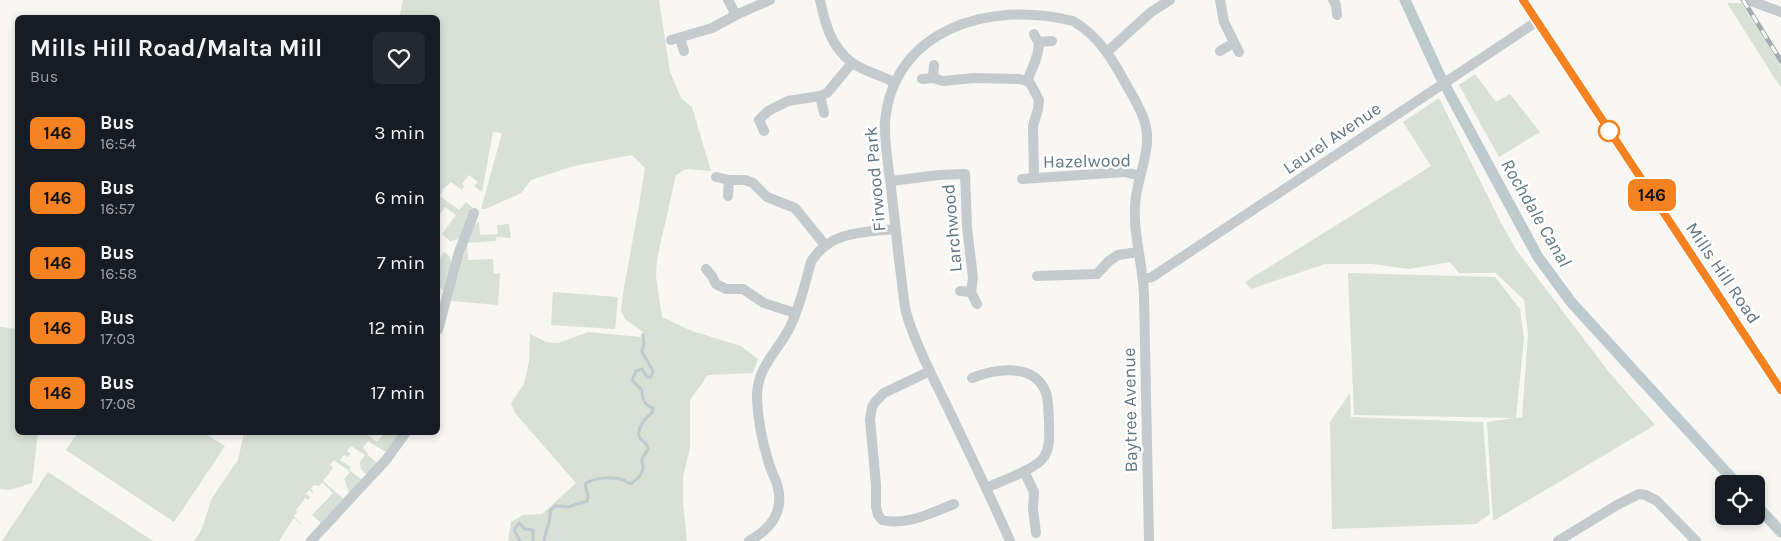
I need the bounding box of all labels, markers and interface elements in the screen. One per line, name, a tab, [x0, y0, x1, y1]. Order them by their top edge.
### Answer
button: heart	[373, 32, 425, 84]
text: Mills Hill Road/Malta Mill	[30, 34, 322, 62]
text: Bus	[30, 67, 58, 86]
street label: Laurel Avenue	[1279, 97, 1385, 179]
text: Bus	[100, 112, 134, 134]
unlabelled marker	[1598, 120, 1620, 142]
text: 146	[43, 122, 72, 144]
text: 3 min	[374, 122, 425, 144]
street label: Firwood Park	[859, 125, 891, 233]
text: 16:54	[100, 134, 136, 153]
street label: Hazelwood	[1043, 149, 1131, 173]
water label: Rochdale Canal	[1496, 155, 1576, 271]
text: Bus	[100, 177, 134, 199]
line badge: 146	[1623, 179, 1681, 211]
street label: Larchwood	[937, 183, 967, 273]
text: 146	[1638, 184, 1666, 206]
text: 146	[43, 187, 72, 209]
text: 6 min	[375, 187, 425, 209]
text: 16:57	[100, 199, 135, 218]
street label: Mills Hill Road	[1681, 218, 1765, 328]
text: Bus	[100, 242, 134, 264]
text: 146	[43, 252, 72, 274]
text: 7 min	[377, 252, 425, 274]
text: 16:58	[100, 264, 137, 283]
text: Bus	[100, 307, 134, 329]
text: 146	[43, 317, 72, 339]
text: 12 min	[368, 317, 425, 339]
text: 17:03	[100, 329, 135, 348]
street label: Baytree Avenue	[1118, 347, 1142, 473]
text: Bus	[100, 372, 134, 394]
text: 146	[43, 382, 72, 404]
text: 17 min	[370, 382, 425, 404]
text: 17:08	[100, 394, 136, 413]
map controls	[1715, 475, 1765, 525]
button: locate	[1715, 475, 1765, 525]

